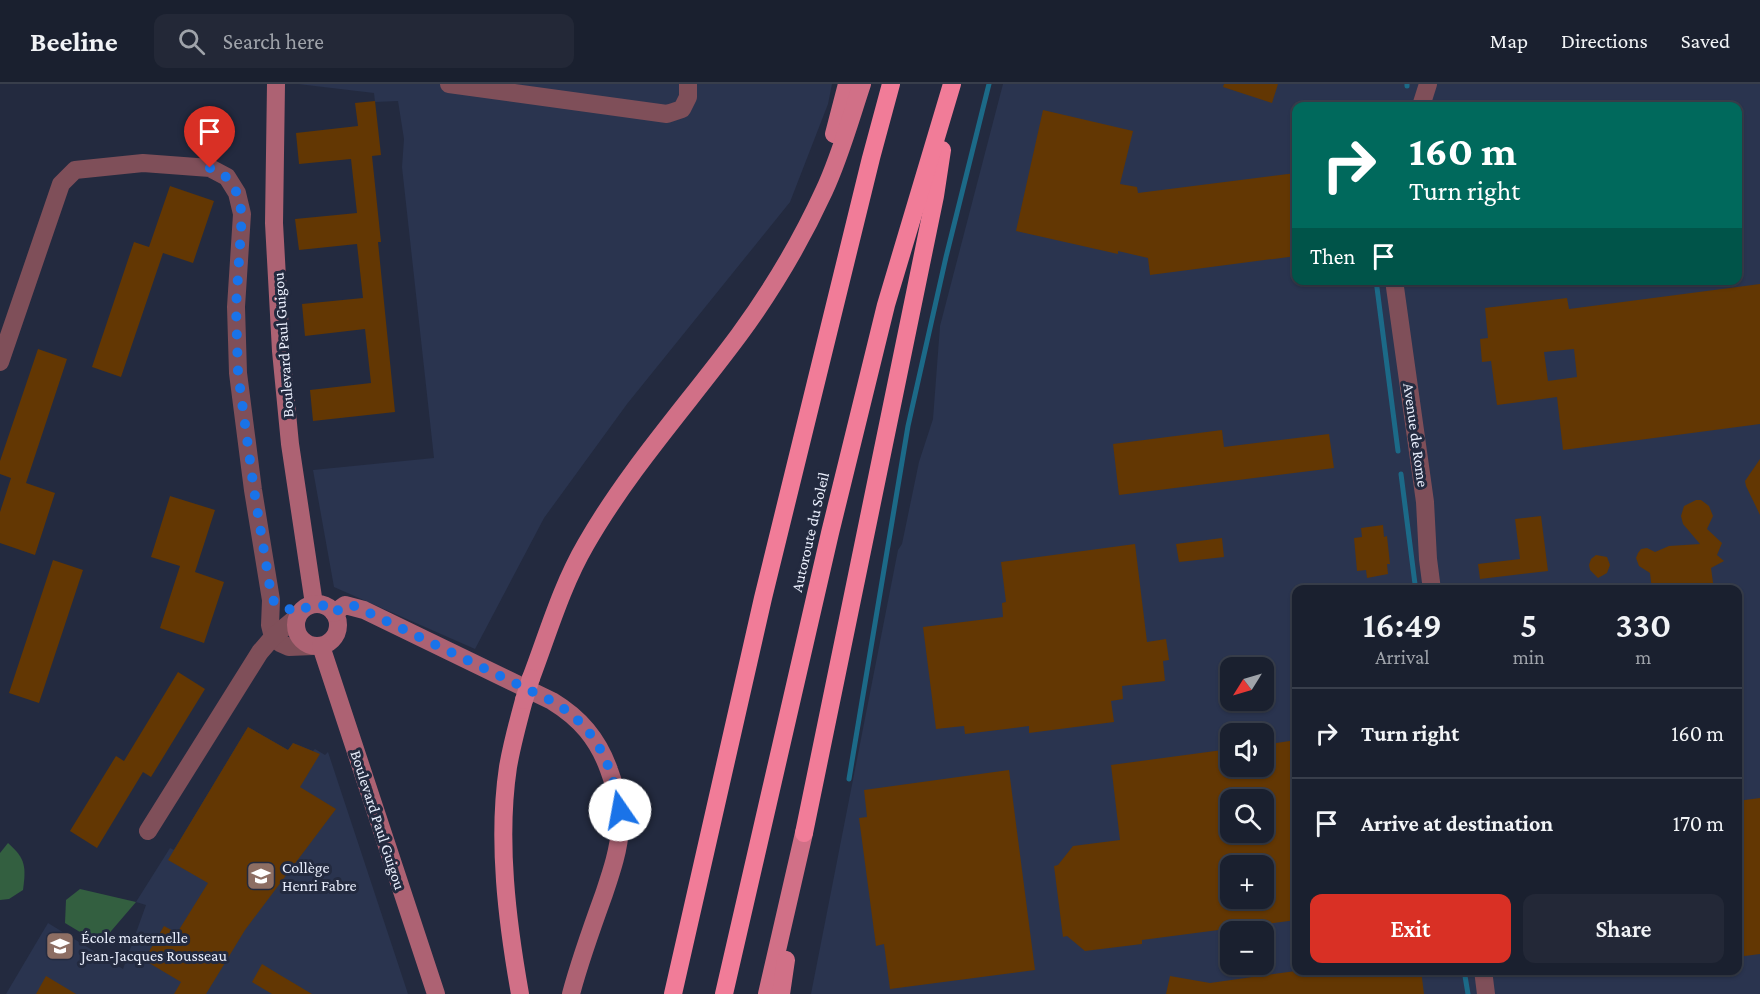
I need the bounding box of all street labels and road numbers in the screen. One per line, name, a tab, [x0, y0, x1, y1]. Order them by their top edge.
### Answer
street label: Boulevard Paul Guigou	[269, 271, 298, 418]
street label: Avenue de Rome	[1400, 382, 1432, 488]
street label: Autoroute du Soleil	[788, 470, 832, 594]
street label: Boulevard Paul Guigou	[346, 748, 409, 893]

